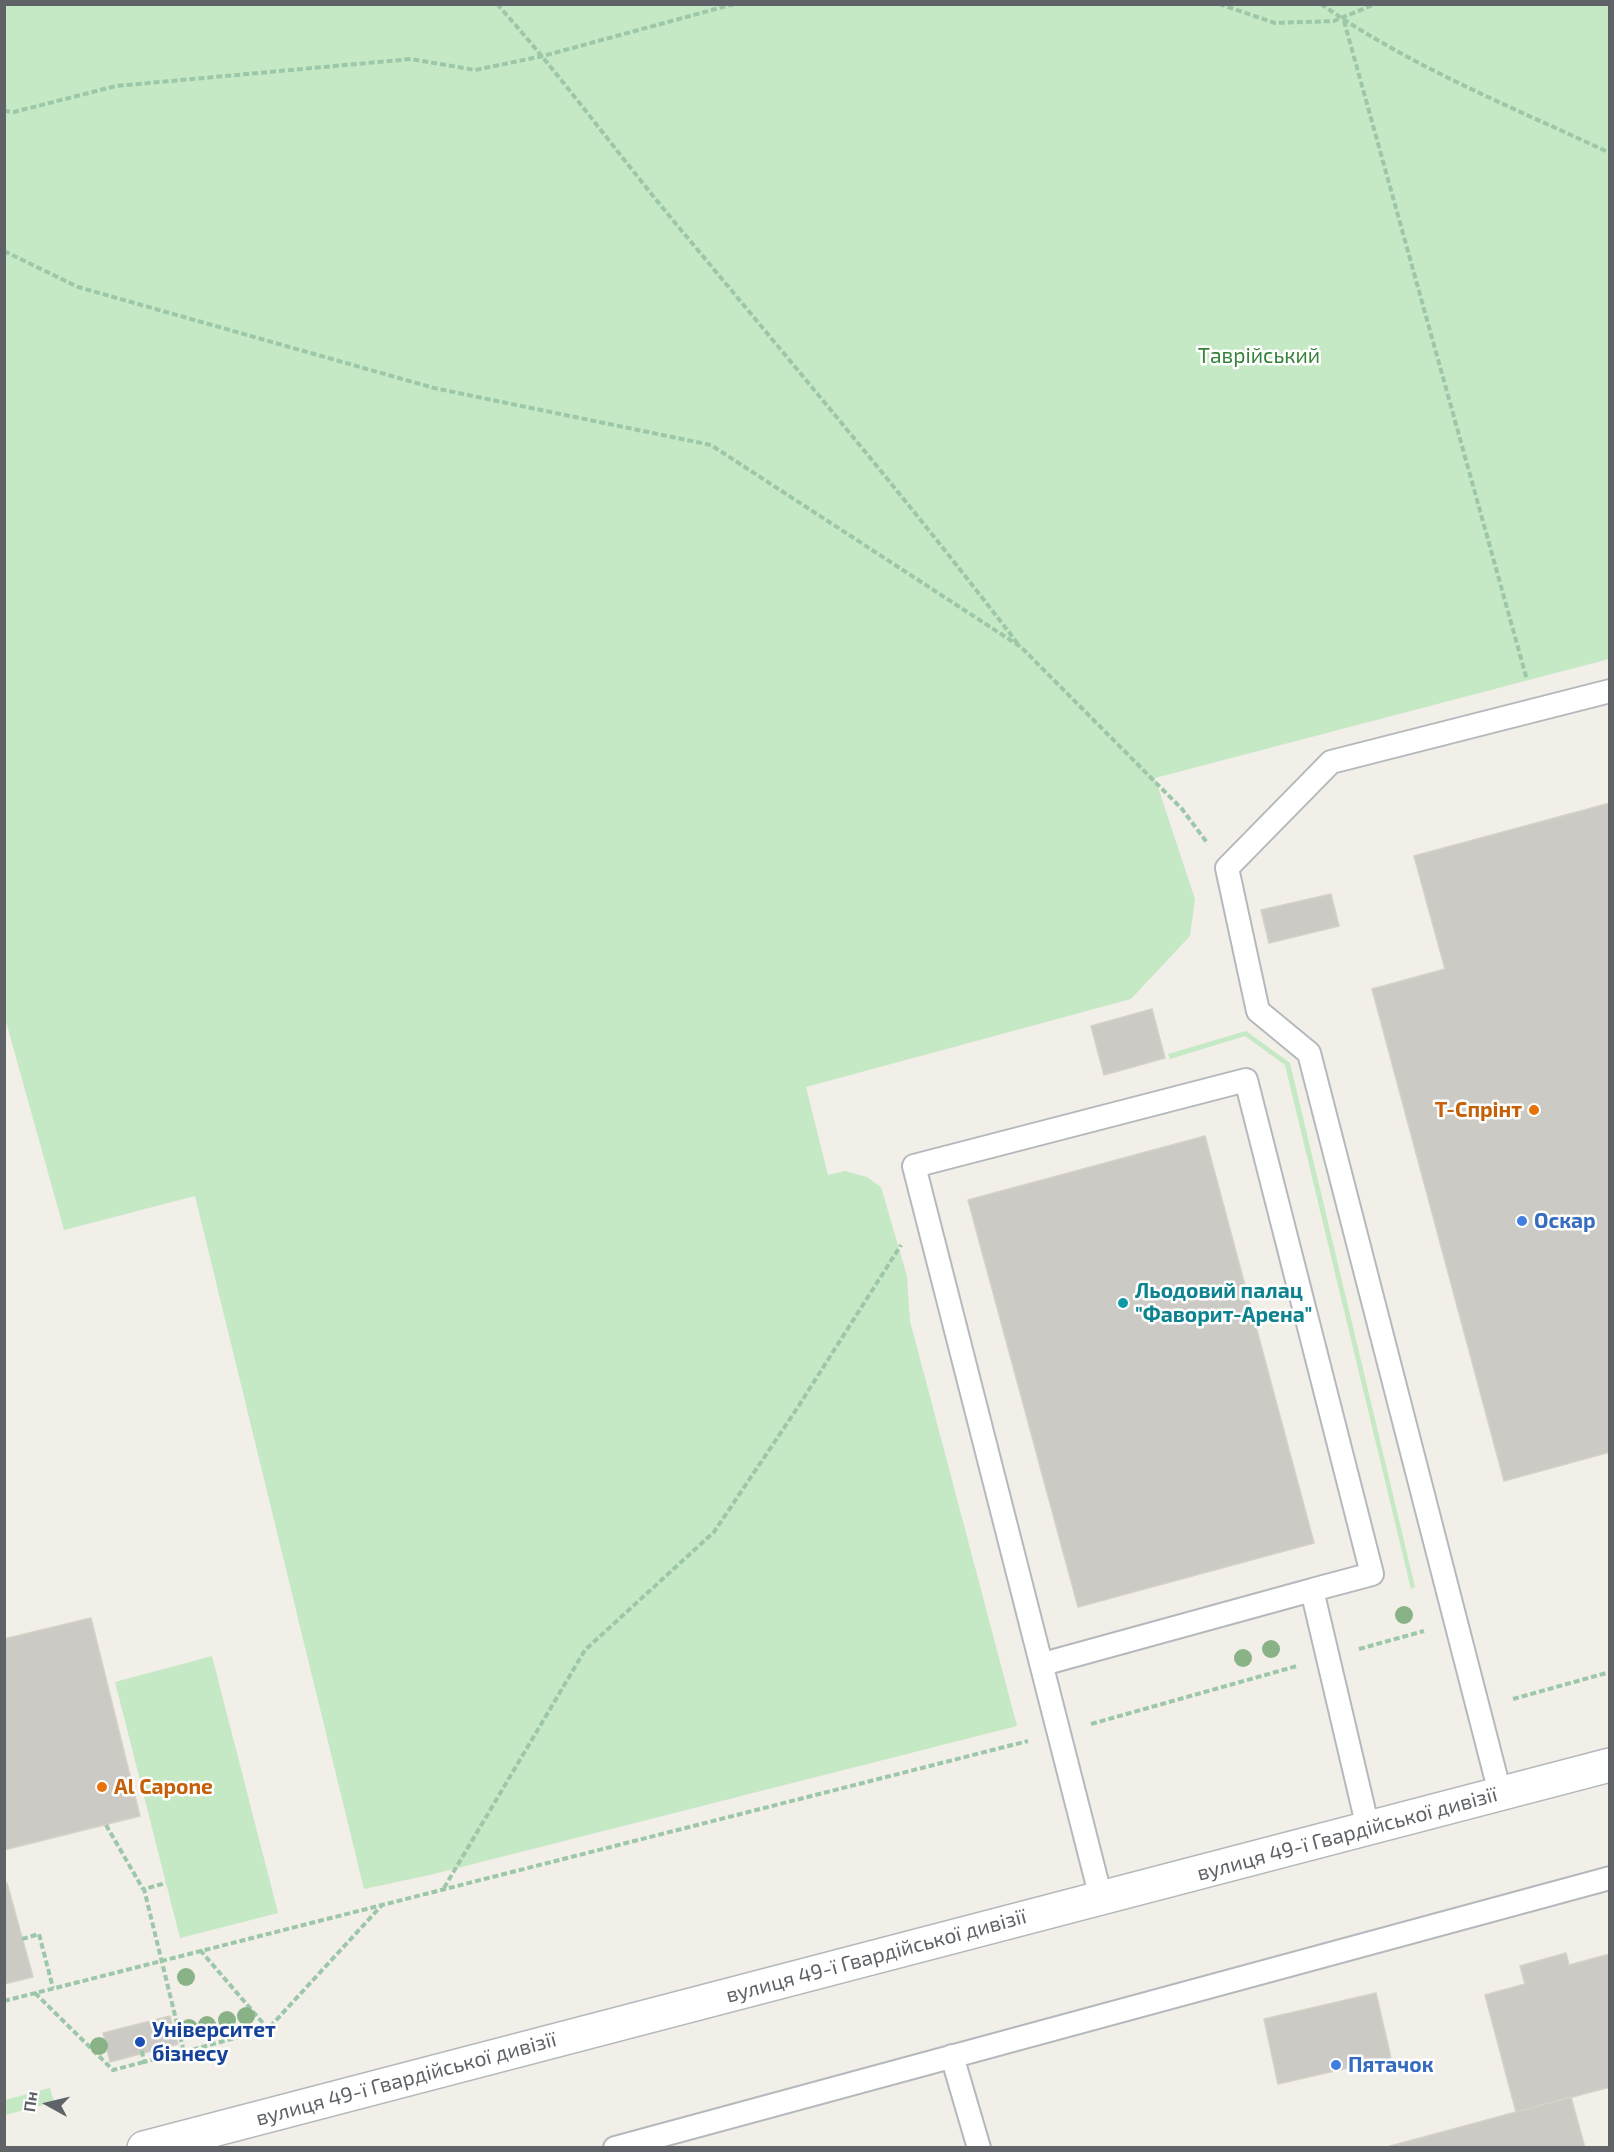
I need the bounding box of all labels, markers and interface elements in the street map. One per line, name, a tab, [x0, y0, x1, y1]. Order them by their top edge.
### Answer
park label: Таврійський	[1198, 343, 1320, 369]
place label: Т-Спрінт	[1435, 1097, 1522, 1123]
marker: Т-Спрінт	[1527, 1103, 1541, 1117]
place label: Оскар	[1534, 1208, 1596, 1234]
marker: Оскар	[1515, 1214, 1529, 1228]
place label: Льодовий палац "Фаворит-Арена"	[1135, 1278, 1312, 1328]
marker: Льодовий палац "Фаворит-Арена"	[1116, 1296, 1130, 1310]
place label: Al Capone	[114, 1774, 213, 1800]
marker: Al Capone	[95, 1780, 109, 1794]
street label: вулиця 49-ї Гвардійської дивізії	[1194, 1782, 1500, 1886]
street label: вулиця 49-ї Гвардійської дивізії	[723, 1904, 1029, 2008]
place label: Університет бізнесу	[152, 2017, 276, 2067]
street label: вулиця 49-ї Гвардійської дивізії	[253, 2027, 559, 2131]
marker: Університет бізнесу	[133, 2035, 147, 2049]
place label: Пятачок	[1348, 2052, 1433, 2078]
marker: Пятачок	[1329, 2058, 1343, 2072]
north arrow	[18, 2074, 78, 2134]
text: Пн	[19, 2090, 41, 2113]

